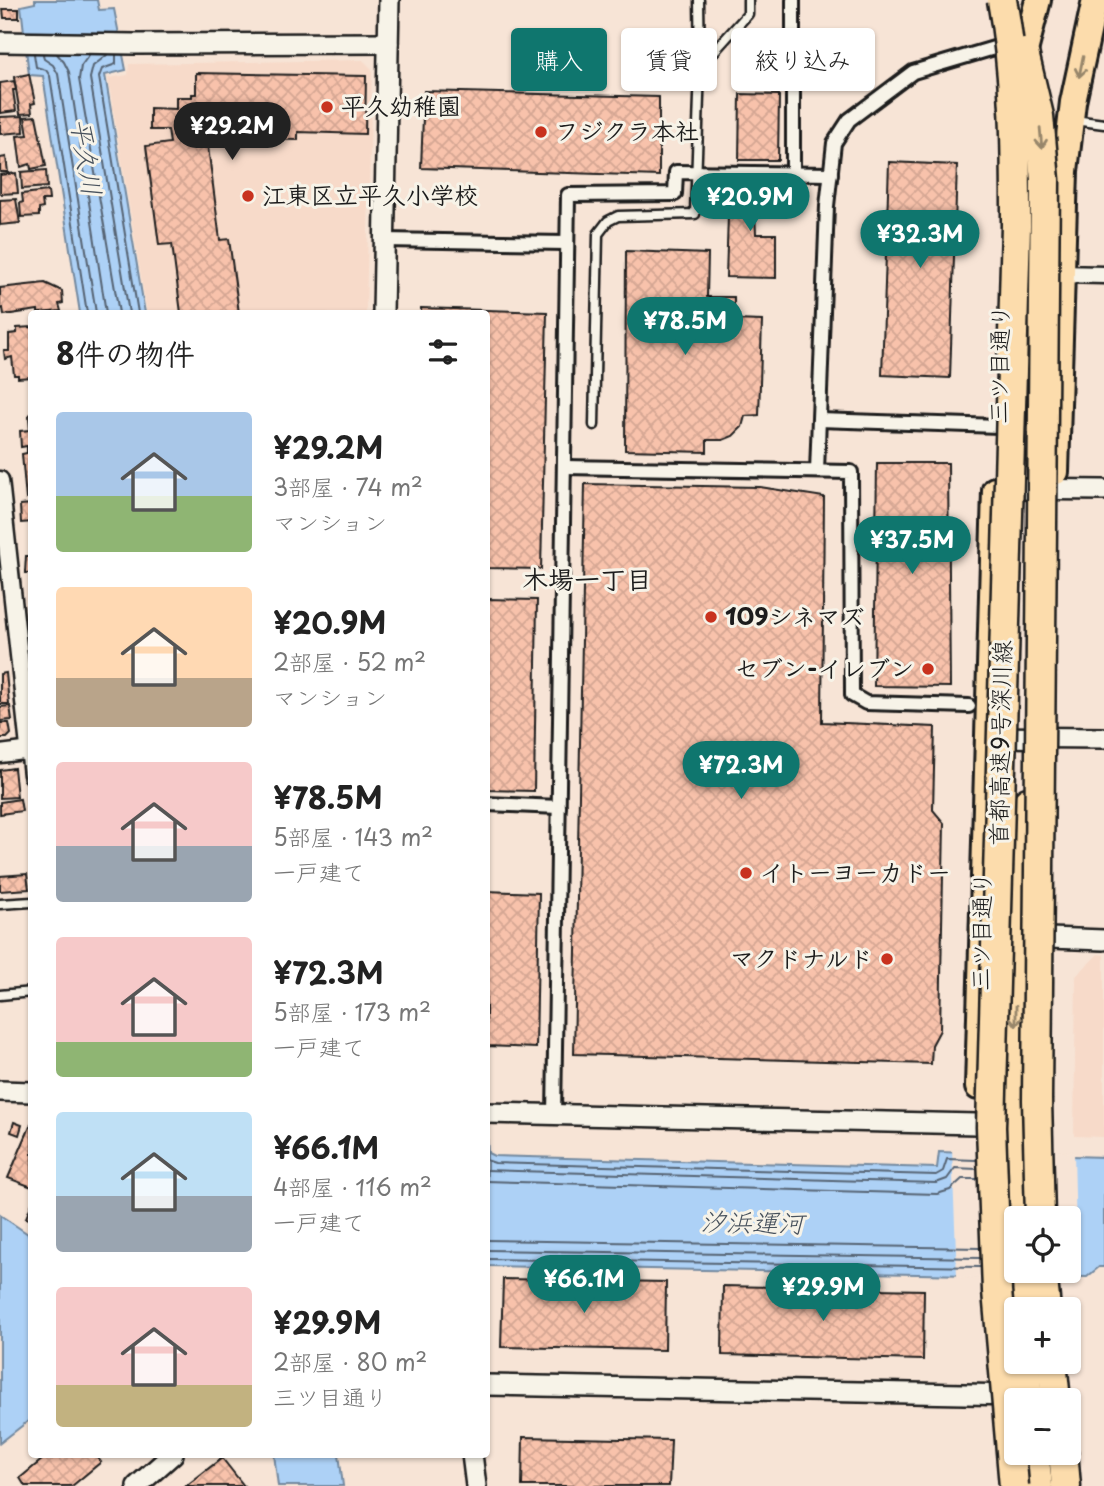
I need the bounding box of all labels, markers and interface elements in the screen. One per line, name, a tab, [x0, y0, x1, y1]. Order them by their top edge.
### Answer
chip: 購入	[511, 28, 607, 91]
chip: 賃貸	[621, 28, 717, 91]
chip: 絞り込み	[731, 28, 875, 91]
one-way arrow	[1073, 55, 1087, 78]
place label: 平久幼稚園	[341, 87, 461, 123]
marker: 平久幼稚園	[319, 99, 335, 115]
pin: ¥29.2M	[175, 102, 289, 162]
text: ¥29.2M	[190, 107, 274, 142]
place label: フジクラ本社	[555, 112, 699, 148]
water label: 平久川	[62, 115, 113, 198]
marker: フジクラ本社	[533, 124, 549, 140]
one-way arrow	[1035, 126, 1048, 149]
pin: ¥20.9M	[693, 174, 807, 233]
place label: 江東区立平久小学校	[262, 176, 478, 212]
text: ¥20.9M	[707, 178, 793, 213]
marker: 江東区立平久小学校	[240, 188, 256, 204]
pin: ¥32.3M	[863, 210, 977, 270]
text: ¥32.3M	[876, 215, 964, 250]
pin: ¥78.5M	[628, 298, 742, 357]
text: ¥78.5M	[643, 302, 727, 337]
street label: 三ツ目通り	[979, 304, 1017, 424]
text: 8件の物件	[56, 330, 195, 375]
icon: filters	[424, 333, 462, 371]
text: ¥29.2M	[273, 424, 384, 469]
icon: home	[112, 440, 196, 524]
text: 3部屋 · 74 m²	[273, 469, 423, 504]
text: マンション	[273, 504, 387, 539]
pin: ¥37.5M	[855, 516, 969, 576]
text: ¥37.5M	[870, 521, 954, 556]
district label: 木場一丁目	[522, 559, 652, 598]
place label: 109シネマズ	[725, 597, 865, 633]
text: ¥20.9M	[273, 599, 386, 644]
marker: 109シネマズ	[703, 609, 719, 625]
icon: home	[112, 615, 196, 699]
street label: 首都高速9号深川線	[979, 640, 1019, 846]
text: 2部屋 · 52 m²	[273, 644, 426, 679]
place label: セブン-イレブン	[735, 649, 914, 685]
marker: セブン-イレブン	[920, 661, 936, 677]
text: マンション	[273, 679, 387, 714]
pin: ¥72.3M	[684, 742, 798, 801]
text: ¥72.3M	[699, 746, 783, 781]
text: ¥78.5M	[273, 774, 383, 819]
icon: home	[112, 790, 196, 874]
text: 5部屋 · 143 m²	[273, 819, 433, 854]
place label: イトーヨーカドー	[760, 853, 951, 889]
text: 一戸建て	[273, 854, 365, 889]
marker: イトーヨーカドー	[738, 865, 754, 881]
street label: 三ツ目通り	[961, 871, 999, 991]
place label: マクドナルド	[730, 939, 873, 975]
text: ¥72.3M	[273, 949, 384, 994]
marker: マクドナルド	[879, 951, 895, 967]
icon: home	[112, 965, 196, 1049]
text: 5部屋 · 173 m²	[273, 994, 431, 1029]
one-way arrow	[1009, 1005, 1023, 1028]
text: 一戸建て	[273, 1029, 365, 1064]
text: ¥66.1M	[273, 1124, 379, 1169]
icon: home	[112, 1140, 196, 1224]
text: 4部屋 · 116 m²	[273, 1169, 432, 1204]
water label: 汐浜運河	[700, 1201, 808, 1242]
text: 一戸建て	[273, 1204, 365, 1239]
map controls	[1004, 1206, 1081, 1465]
button: locate	[1004, 1206, 1081, 1283]
pin: ¥66.1M	[527, 1256, 641, 1315]
text: ¥66.1M	[543, 1260, 625, 1295]
pin: ¥29.9M	[766, 1264, 880, 1323]
text: ¥29.9M	[781, 1268, 865, 1303]
button: +	[1004, 1297, 1081, 1374]
text: ¥29.9M	[273, 1299, 381, 1344]
icon: home	[112, 1315, 196, 1399]
text: 2部屋 · 80 m²	[273, 1344, 427, 1379]
text: 三ツ目通り	[273, 1379, 388, 1414]
button: −	[1004, 1388, 1081, 1465]

